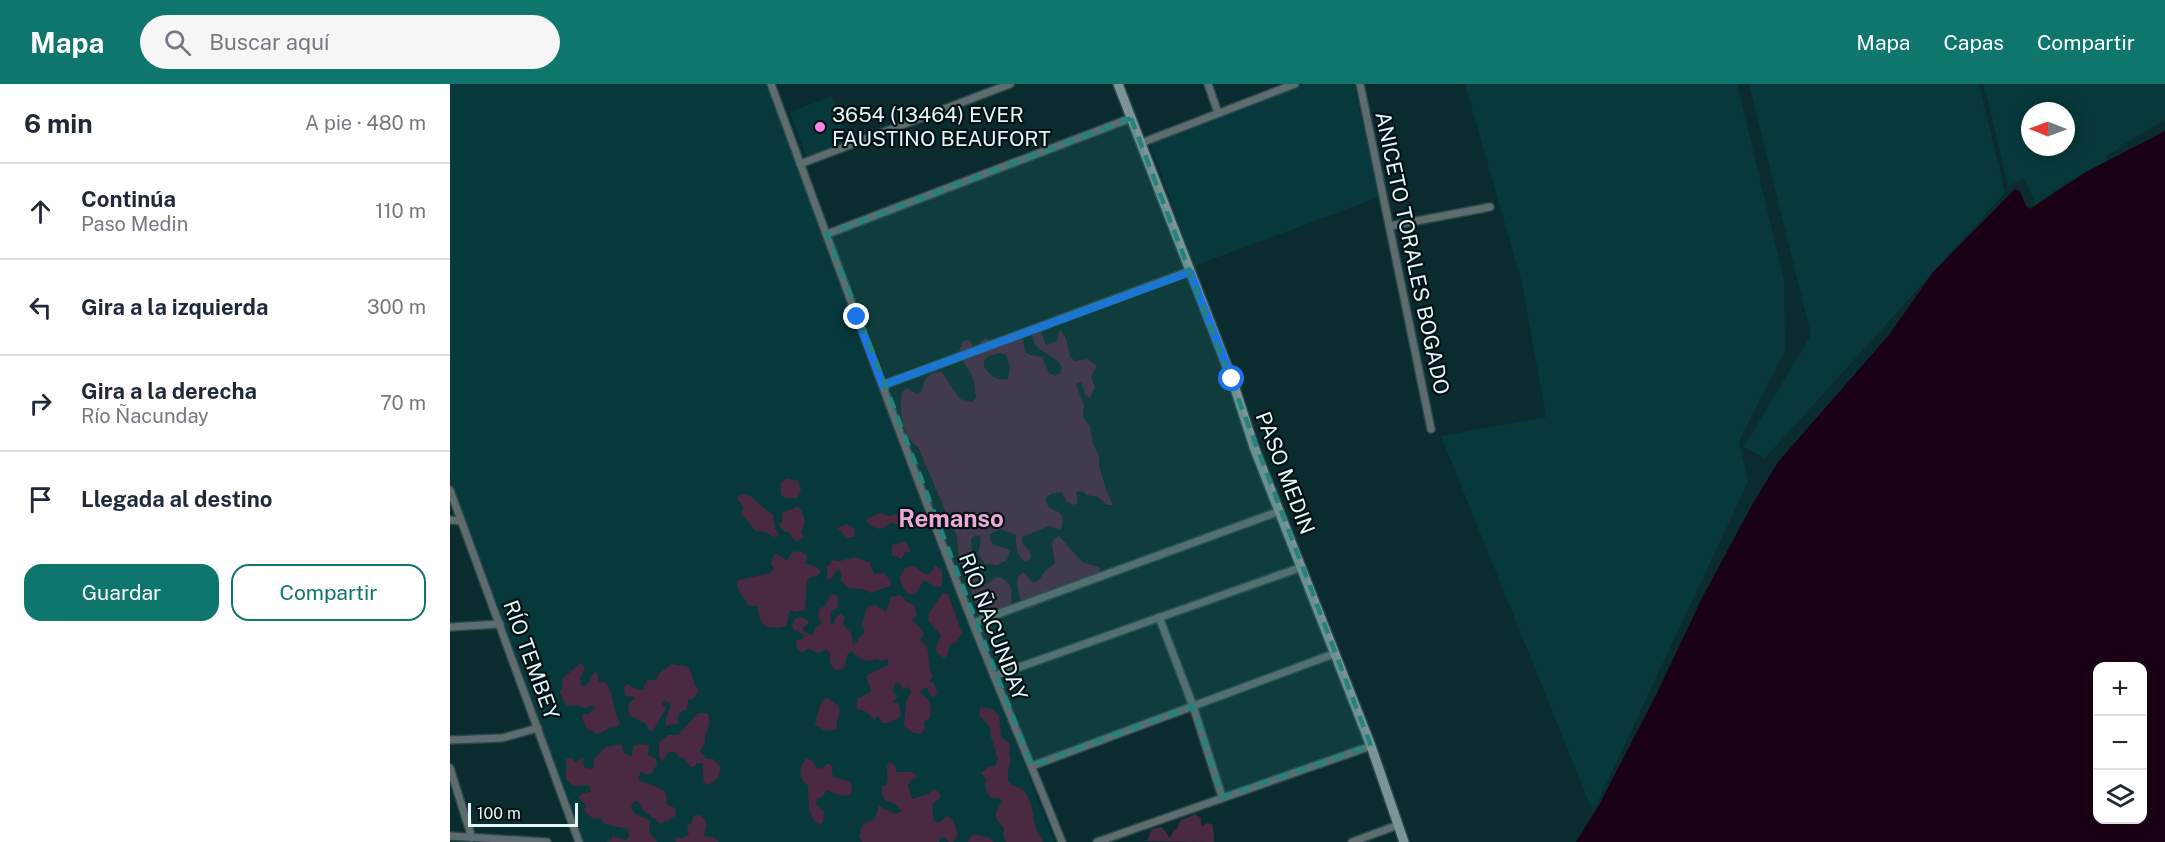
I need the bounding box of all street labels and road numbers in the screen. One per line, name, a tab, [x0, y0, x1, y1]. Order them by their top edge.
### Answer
street label: ANICETO TORALES BOGADO	[1370, 109, 1455, 397]
street label: PASO MEDIN	[1251, 408, 1320, 538]
street label: RÍO ÑACUNDAY	[954, 550, 1033, 704]
street label: RÍO TEMBEY	[498, 597, 565, 723]

